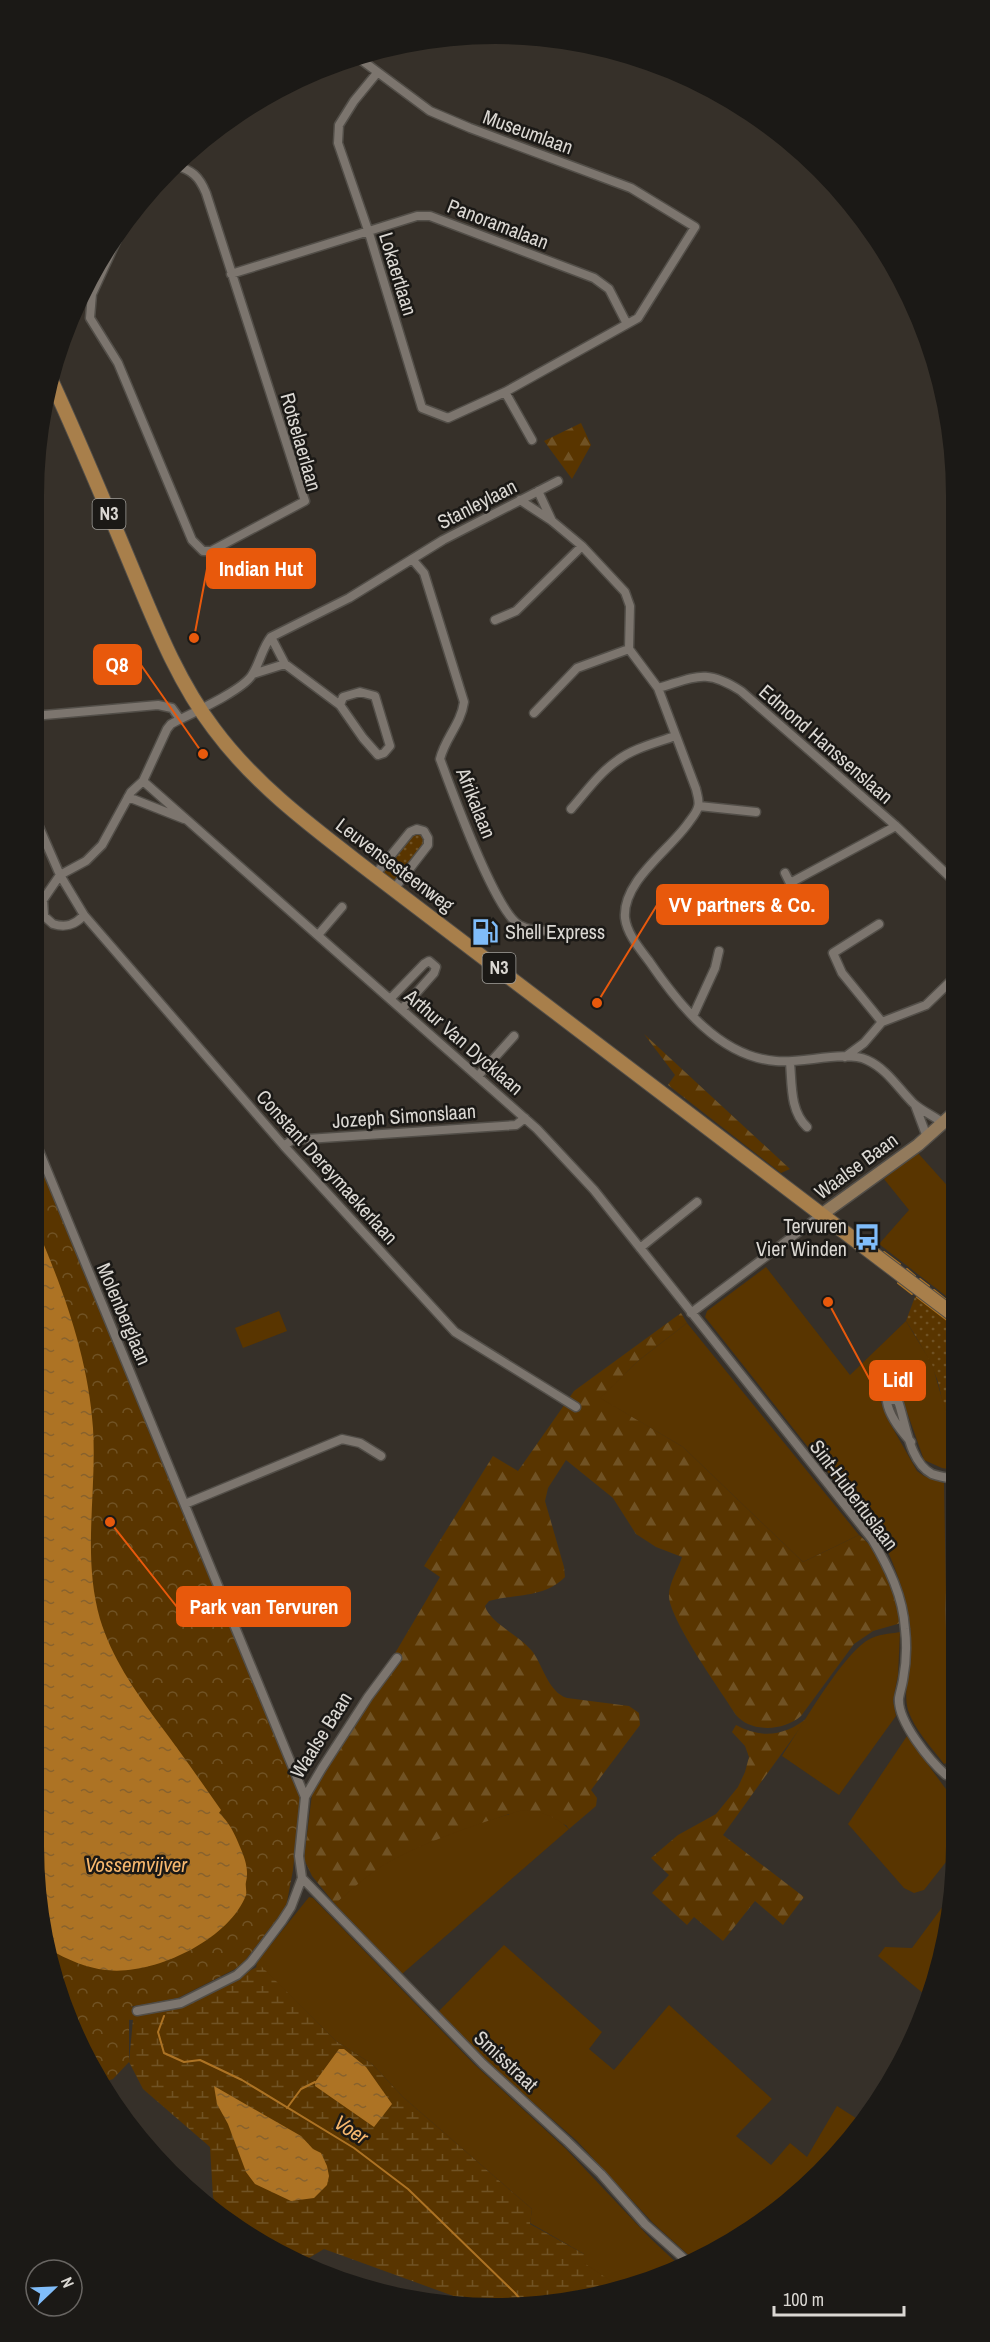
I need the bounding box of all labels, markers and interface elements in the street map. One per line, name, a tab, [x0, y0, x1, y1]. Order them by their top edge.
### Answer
street label: Museumlaan	[479, 103, 577, 160]
street label: Panoramalaan	[444, 192, 553, 255]
street label: Lokaertlaan	[373, 229, 424, 319]
street label: Rotselaerlaan	[275, 390, 328, 494]
street label: Stanleylaan	[432, 472, 521, 535]
road number: N3	[92, 499, 126, 529]
callout: Indian Hut	[207, 549, 315, 588]
text: Indian Hut	[219, 554, 303, 583]
callout: Q8	[94, 645, 141, 684]
text: Q8	[106, 650, 128, 679]
street label: Edmond Hanssenslaan	[753, 678, 899, 809]
street label: Afrikalaan	[450, 763, 503, 842]
street label: Leuvensesteenweg	[331, 811, 460, 918]
callout: VV partners & Co.	[657, 885, 828, 924]
text: VV partners & Co.	[669, 890, 815, 919]
fuel station icon: Shell Express	[470, 917, 500, 947]
place label: Shell Express	[505, 918, 605, 945]
road number: N3	[482, 953, 516, 983]
street label: Arthur Van Dycklaan	[398, 982, 529, 1101]
street label: Constant Dereymaekerlaan	[251, 1083, 404, 1250]
street label: Jozeph Simonslaan	[331, 1097, 477, 1134]
street label: Waalse Baan	[809, 1126, 903, 1205]
place label: Tervuren Vier Winden	[756, 1212, 847, 1262]
bus stop icon: Tervuren Vier Winden	[852, 1222, 882, 1252]
street label: Molenberglaan	[91, 1259, 158, 1369]
callout: Lidl	[870, 1361, 925, 1400]
text: Lidl	[883, 1365, 913, 1394]
street label: Sint-Hubertuslaan	[804, 1434, 905, 1556]
callout: Park van Tervuren	[177, 1587, 350, 1626]
text: Park van Tervuren	[189, 1592, 339, 1621]
street label: Waalse Baan	[283, 1686, 358, 1783]
water label: Vossemvijver	[85, 1850, 188, 1879]
street label: Smisstraat	[468, 2024, 545, 2098]
water label: Voer	[329, 2108, 375, 2152]
north arrow	[24, 2258, 84, 2318]
text: N	[56, 2273, 80, 2291]
scale bar	[774, 2279, 904, 2317]
text: 100 m	[783, 2287, 824, 2312]

